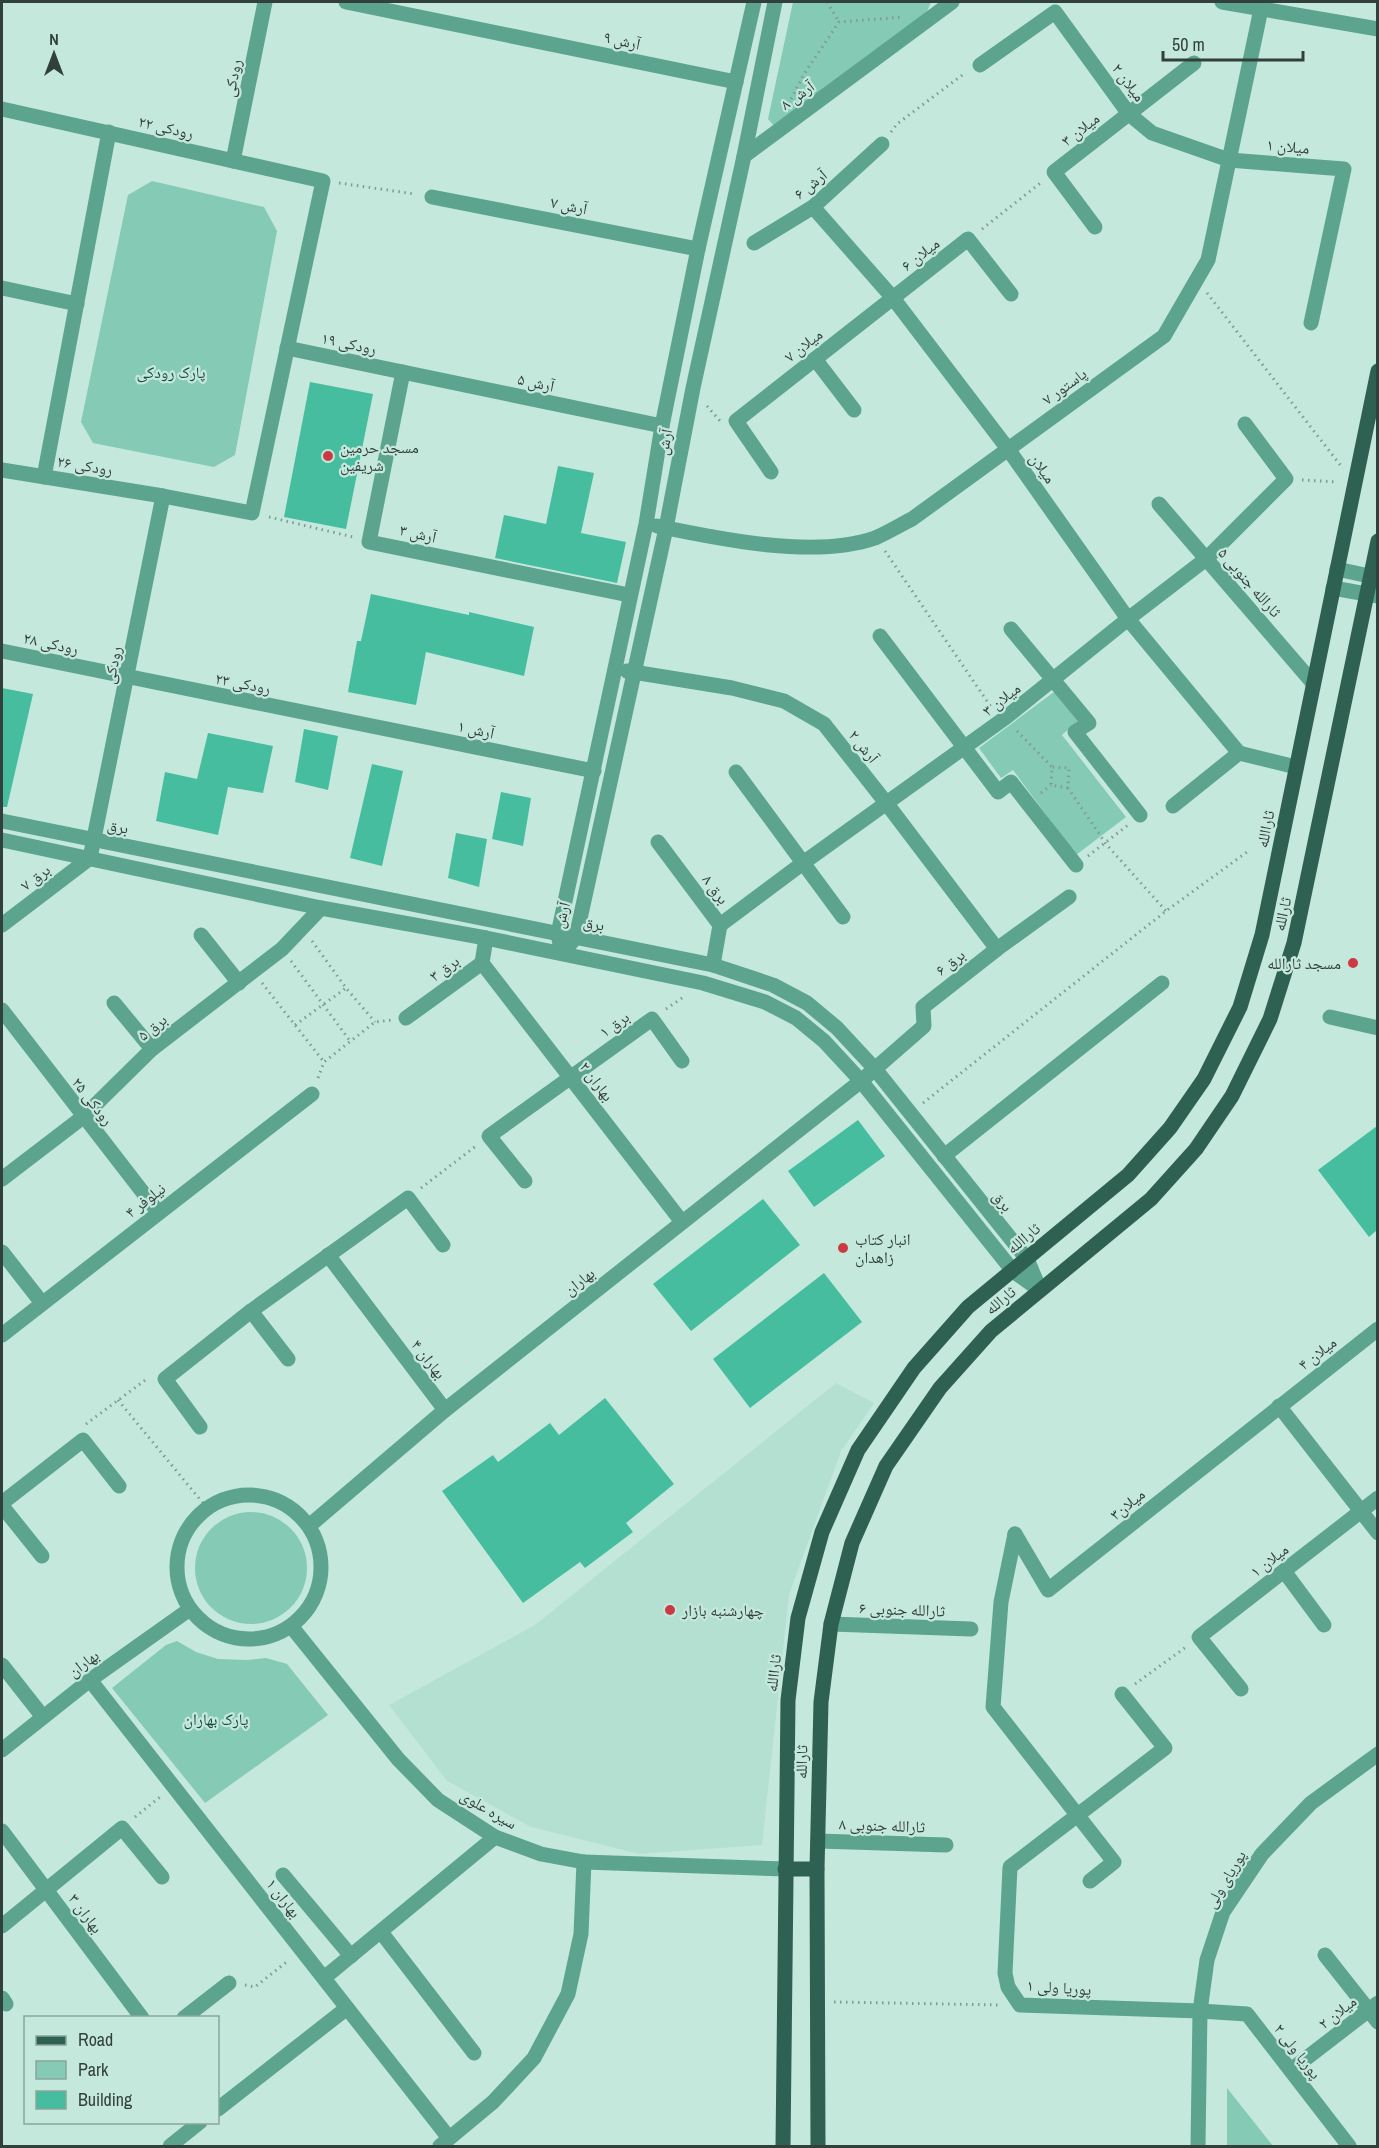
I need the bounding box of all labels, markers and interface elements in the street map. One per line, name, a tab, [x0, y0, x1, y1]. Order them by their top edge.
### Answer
north arrow	[24, 24, 84, 84]
scale bar	[1163, 24, 1302, 62]
street label: آرش ۹	[602, 25, 643, 55]
text: N	[49, 28, 59, 50]
text: 50 m	[1172, 32, 1205, 57]
street label: رودکی	[218, 57, 246, 99]
street label: میلان ۲	[1107, 58, 1151, 106]
street label: آرش ۸	[776, 75, 819, 115]
street label: میلان ۳	[1056, 107, 1104, 151]
street label: رودکی ۲۲	[136, 110, 196, 144]
street label: میلان ۱	[1266, 133, 1310, 159]
street label: آرش ۶	[789, 163, 832, 204]
street label: آرش ۷	[549, 191, 590, 220]
street label: میلان ۶	[896, 232, 944, 276]
street label: میلان ۷	[779, 323, 827, 367]
street label: رودکی ۱۹	[319, 326, 379, 360]
park label: پارک رودکی	[137, 361, 206, 383]
street label: پاستور ۷	[1037, 362, 1091, 410]
street label: آرش ۵	[516, 367, 557, 397]
street label: آرش	[651, 426, 677, 457]
place label: مسجد حرمین شریفین	[340, 436, 419, 476]
marker: مسجد حرمین شریفین	[321, 449, 335, 463]
street label: میلان	[1025, 449, 1061, 487]
street label: رودکی ۲۶	[56, 450, 114, 480]
street label: آرش ۳	[398, 518, 439, 548]
street label: ثارالله جنوبی ۵	[1213, 542, 1287, 622]
street label: رودکی ۲۸	[21, 626, 81, 660]
street label: رودکی	[98, 644, 126, 686]
street label: رودکی ۲۳	[213, 667, 273, 699]
street label: میلان ۳	[977, 677, 1025, 721]
street label: آرش ۱	[456, 714, 497, 744]
street label: آرش ۲	[844, 725, 885, 768]
street label: ثاراالله	[1251, 808, 1280, 850]
street label: برق	[105, 813, 131, 839]
street label: برق ۷	[16, 859, 54, 895]
street label: برق ۸	[698, 870, 734, 908]
street label: ثارالله	[1268, 894, 1296, 933]
street label: آرش	[547, 899, 575, 931]
street label: برق	[581, 910, 607, 936]
street label: برق ۶	[931, 943, 969, 981]
street label: برق ۳	[425, 950, 463, 986]
place label: مسجد ثارالله	[1267, 952, 1341, 974]
marker: مسجد ثارالله	[1346, 956, 1360, 970]
street label: برق ۱	[595, 1006, 633, 1042]
street label: برق ۵	[133, 1008, 171, 1046]
street label: بهاران ۲	[575, 1057, 619, 1105]
street label: رودکی ۲۵	[67, 1072, 119, 1130]
street label: نیلوفر ۴	[120, 1177, 170, 1223]
street label: برق	[988, 1186, 1018, 1216]
street label: ثاراالله	[1001, 1217, 1045, 1259]
place label: انبار کتاب زاهدان	[855, 1228, 911, 1268]
marker: انبار کتاب زاهدان	[836, 1241, 850, 1255]
street label: بهاران	[559, 1262, 599, 1300]
street label: ثارالله	[980, 1280, 1021, 1319]
street label: میلان ۴	[1293, 1331, 1341, 1375]
street label: بهاران ۴	[407, 1335, 451, 1383]
street label: میلان۳	[1105, 1483, 1149, 1525]
street label: میلان ۱	[1245, 1538, 1293, 1582]
street label: ثارالله جنوبی ۶	[859, 1597, 946, 1622]
place label: چهارشنبه بازار	[681, 1599, 764, 1621]
marker: چهارشنبه بازار	[663, 1603, 677, 1617]
street label: بهاران	[63, 1644, 103, 1682]
street label: ثاراالله	[760, 1652, 786, 1693]
park label: پارک بهاران	[184, 1708, 249, 1730]
street label: ثارالله	[790, 1744, 812, 1779]
street label: سیره علوی	[457, 1784, 521, 1834]
street label: ثارالله جنوبی ۸	[839, 1813, 926, 1838]
street label: پوریای ولی	[1199, 1846, 1251, 1912]
street label: بهاران ۱	[262, 1874, 306, 1922]
street label: بهاران ۳	[64, 1889, 108, 1937]
street label: پوریا ولی ۱	[1026, 1974, 1092, 2000]
street label: میلان ۲	[1313, 1990, 1361, 2034]
legend	[24, 2016, 219, 2124]
street label: پوریا ولی ۲	[1269, 2019, 1327, 2084]
text: Road	[78, 2027, 113, 2052]
text: Park	[78, 2057, 109, 2082]
text: Building	[78, 2087, 133, 2112]

